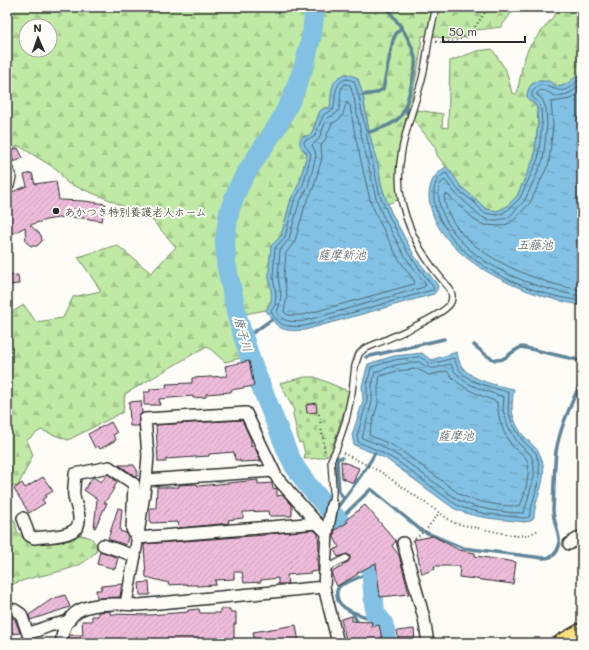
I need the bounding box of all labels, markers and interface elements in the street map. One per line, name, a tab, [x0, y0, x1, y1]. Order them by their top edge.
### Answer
north arrow	[18, 18, 58, 58]
scale bar	[443, 18, 525, 44]
text: N	[33, 20, 42, 35]
text: 50 m	[449, 23, 477, 39]
place label: あかつき特別養護老人ホーム	[64, 204, 207, 219]
marker: あかつき特別養護老人ホーム	[51, 206, 61, 216]
water label: 五藤池	[517, 236, 554, 252]
water label: 薩摩新池	[318, 246, 367, 262]
water label: 唐子川	[231, 314, 257, 354]
water label: 薩摩池	[438, 427, 475, 443]

